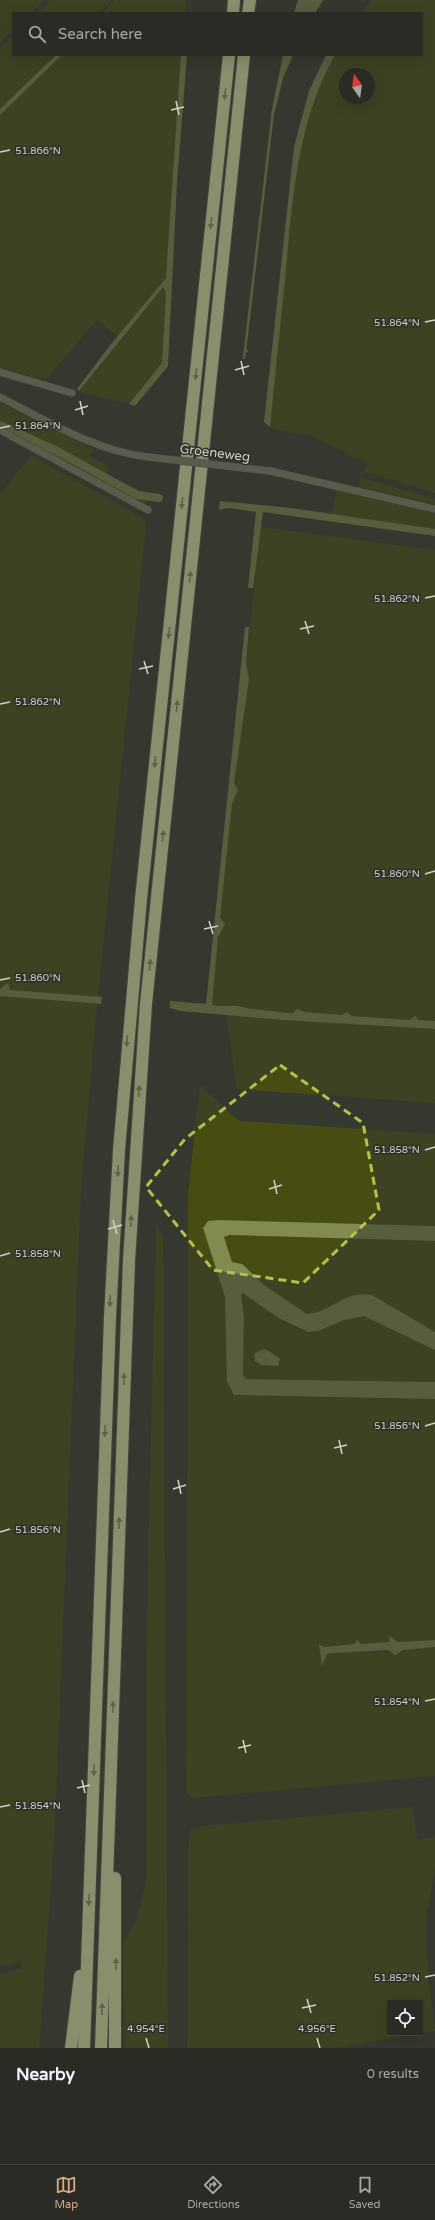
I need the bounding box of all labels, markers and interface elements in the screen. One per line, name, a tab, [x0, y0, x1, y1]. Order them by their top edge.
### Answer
search box	[12, 12, 423, 56]
icon: search	[26, 23, 48, 45]
text: Search here	[58, 25, 142, 43]
north arrow	[339, 68, 375, 104]
one-way arrow	[221, 88, 228, 100]
text: 51.866°N	[15, 145, 61, 157]
one-way arrow	[208, 217, 215, 229]
text: 51.864°N	[374, 317, 420, 329]
one-way arrow	[192, 368, 199, 380]
text: 51.864°N	[15, 420, 61, 432]
street label: Groeneweg	[179, 441, 251, 465]
one-way arrow	[179, 497, 186, 509]
one-way arrow	[187, 571, 193, 583]
text: 51.862°N	[374, 593, 420, 605]
one-way arrow	[165, 627, 172, 639]
text: 51.862°N	[15, 696, 61, 708]
one-way arrow	[173, 700, 180, 712]
one-way arrow	[152, 756, 158, 768]
one-way arrow	[160, 830, 166, 842]
text: 51.860°N	[374, 868, 420, 880]
one-way arrow	[146, 959, 153, 971]
text: 51.860°N	[15, 972, 61, 984]
one-way arrow	[124, 1035, 131, 1047]
one-way arrow	[136, 1084, 142, 1097]
text: 51.858°N	[374, 1144, 420, 1156]
one-way arrow	[114, 1165, 121, 1177]
one-way arrow	[127, 1215, 134, 1227]
text: 51.858°N	[15, 1248, 61, 1260]
one-way arrow	[107, 1295, 114, 1307]
one-way arrow	[121, 1372, 127, 1385]
text: 51.856°N	[374, 1420, 420, 1432]
one-way arrow	[102, 1425, 109, 1437]
one-way arrow	[115, 1517, 122, 1529]
text: 51.856°N	[15, 1524, 61, 1536]
text: 51.854°N	[374, 1696, 420, 1708]
one-way arrow	[110, 1700, 116, 1713]
one-way arrow	[91, 1764, 97, 1777]
text: 51.854°N	[15, 1800, 61, 1812]
one-way arrow	[86, 1894, 92, 1907]
one-way arrow	[113, 1957, 119, 1970]
text: 51.852°N	[374, 1972, 420, 1984]
map controls	[387, 2000, 423, 2036]
button: locate	[387, 2000, 423, 2036]
one-way arrow	[99, 2003, 106, 2015]
text: 4.954°E	[127, 2023, 165, 2035]
text: 4.956°E	[298, 2023, 336, 2035]
text: Nearby	[16, 2064, 75, 2085]
text: 0 results	[367, 2066, 419, 2082]
tab: Map	[54, 2174, 78, 2211]
tab: Directions	[187, 2174, 240, 2211]
tab: Saved	[349, 2174, 381, 2211]

